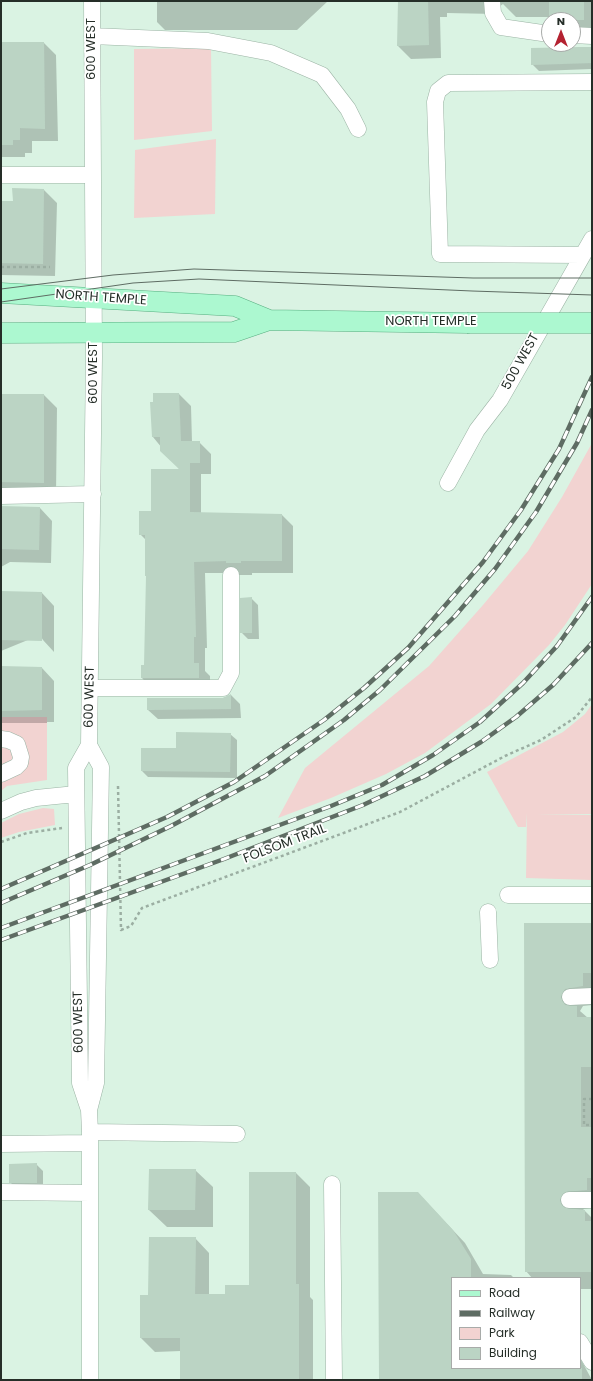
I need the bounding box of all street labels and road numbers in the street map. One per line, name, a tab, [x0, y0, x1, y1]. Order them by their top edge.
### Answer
street label: 600 WEST	[84, 18, 100, 80]
street label: NORTH TEMPLE	[55, 287, 147, 309]
street label: NORTH TEMPLE	[385, 314, 477, 330]
street label: 500 WEST	[499, 331, 543, 393]
street label: 600 WEST	[86, 342, 102, 404]
street label: 600 WEST	[82, 666, 98, 728]
street label: FOLSOM TRAIL	[241, 821, 329, 867]
street label: 600 WEST	[71, 991, 87, 1053]

